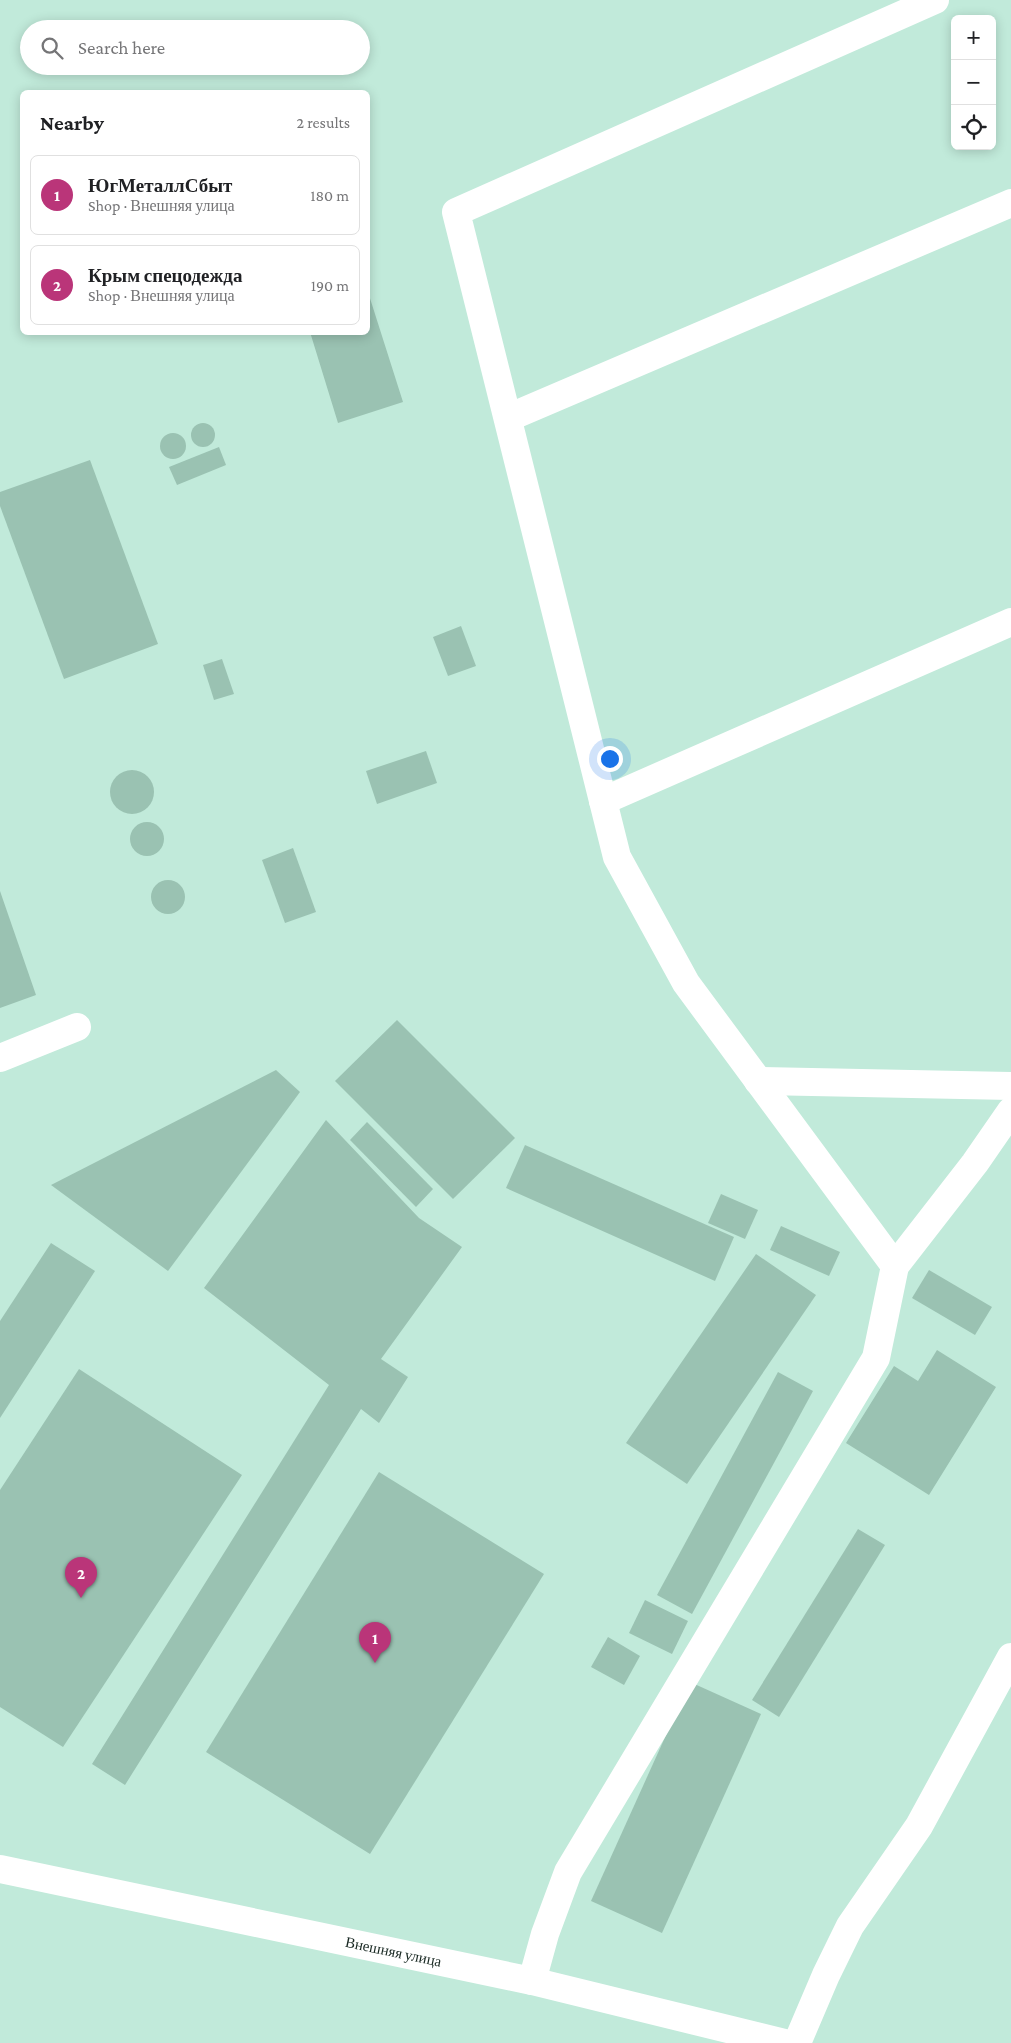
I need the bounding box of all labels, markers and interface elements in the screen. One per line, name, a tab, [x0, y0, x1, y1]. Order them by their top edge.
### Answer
map controls	[951, 15, 996, 150]
button: +	[951, 15, 996, 60]
search box	[20, 20, 370, 75]
icon: search	[38, 34, 66, 62]
text: Search here	[78, 37, 165, 58]
button: −	[951, 60, 996, 105]
button: locate	[951, 105, 996, 150]
text: Nearby	[40, 111, 104, 135]
text: 2 results	[297, 114, 350, 131]
text: ЮгМеталлСбыт	[88, 175, 232, 196]
text: 1	[54, 187, 60, 204]
text: 180 m	[310, 187, 349, 204]
text: Shop · Внешняя улица	[88, 197, 235, 214]
text: Крым спецодежда	[88, 265, 242, 286]
text: 2	[53, 277, 61, 294]
text: 190 m	[311, 277, 349, 294]
text: Shop · Внешняя улица	[88, 287, 235, 304]
your location	[597, 746, 623, 772]
pin: 2	[65, 1557, 97, 1598]
pin: 1	[359, 1622, 391, 1663]
street label: Внешняя улица	[344, 1934, 443, 1970]

